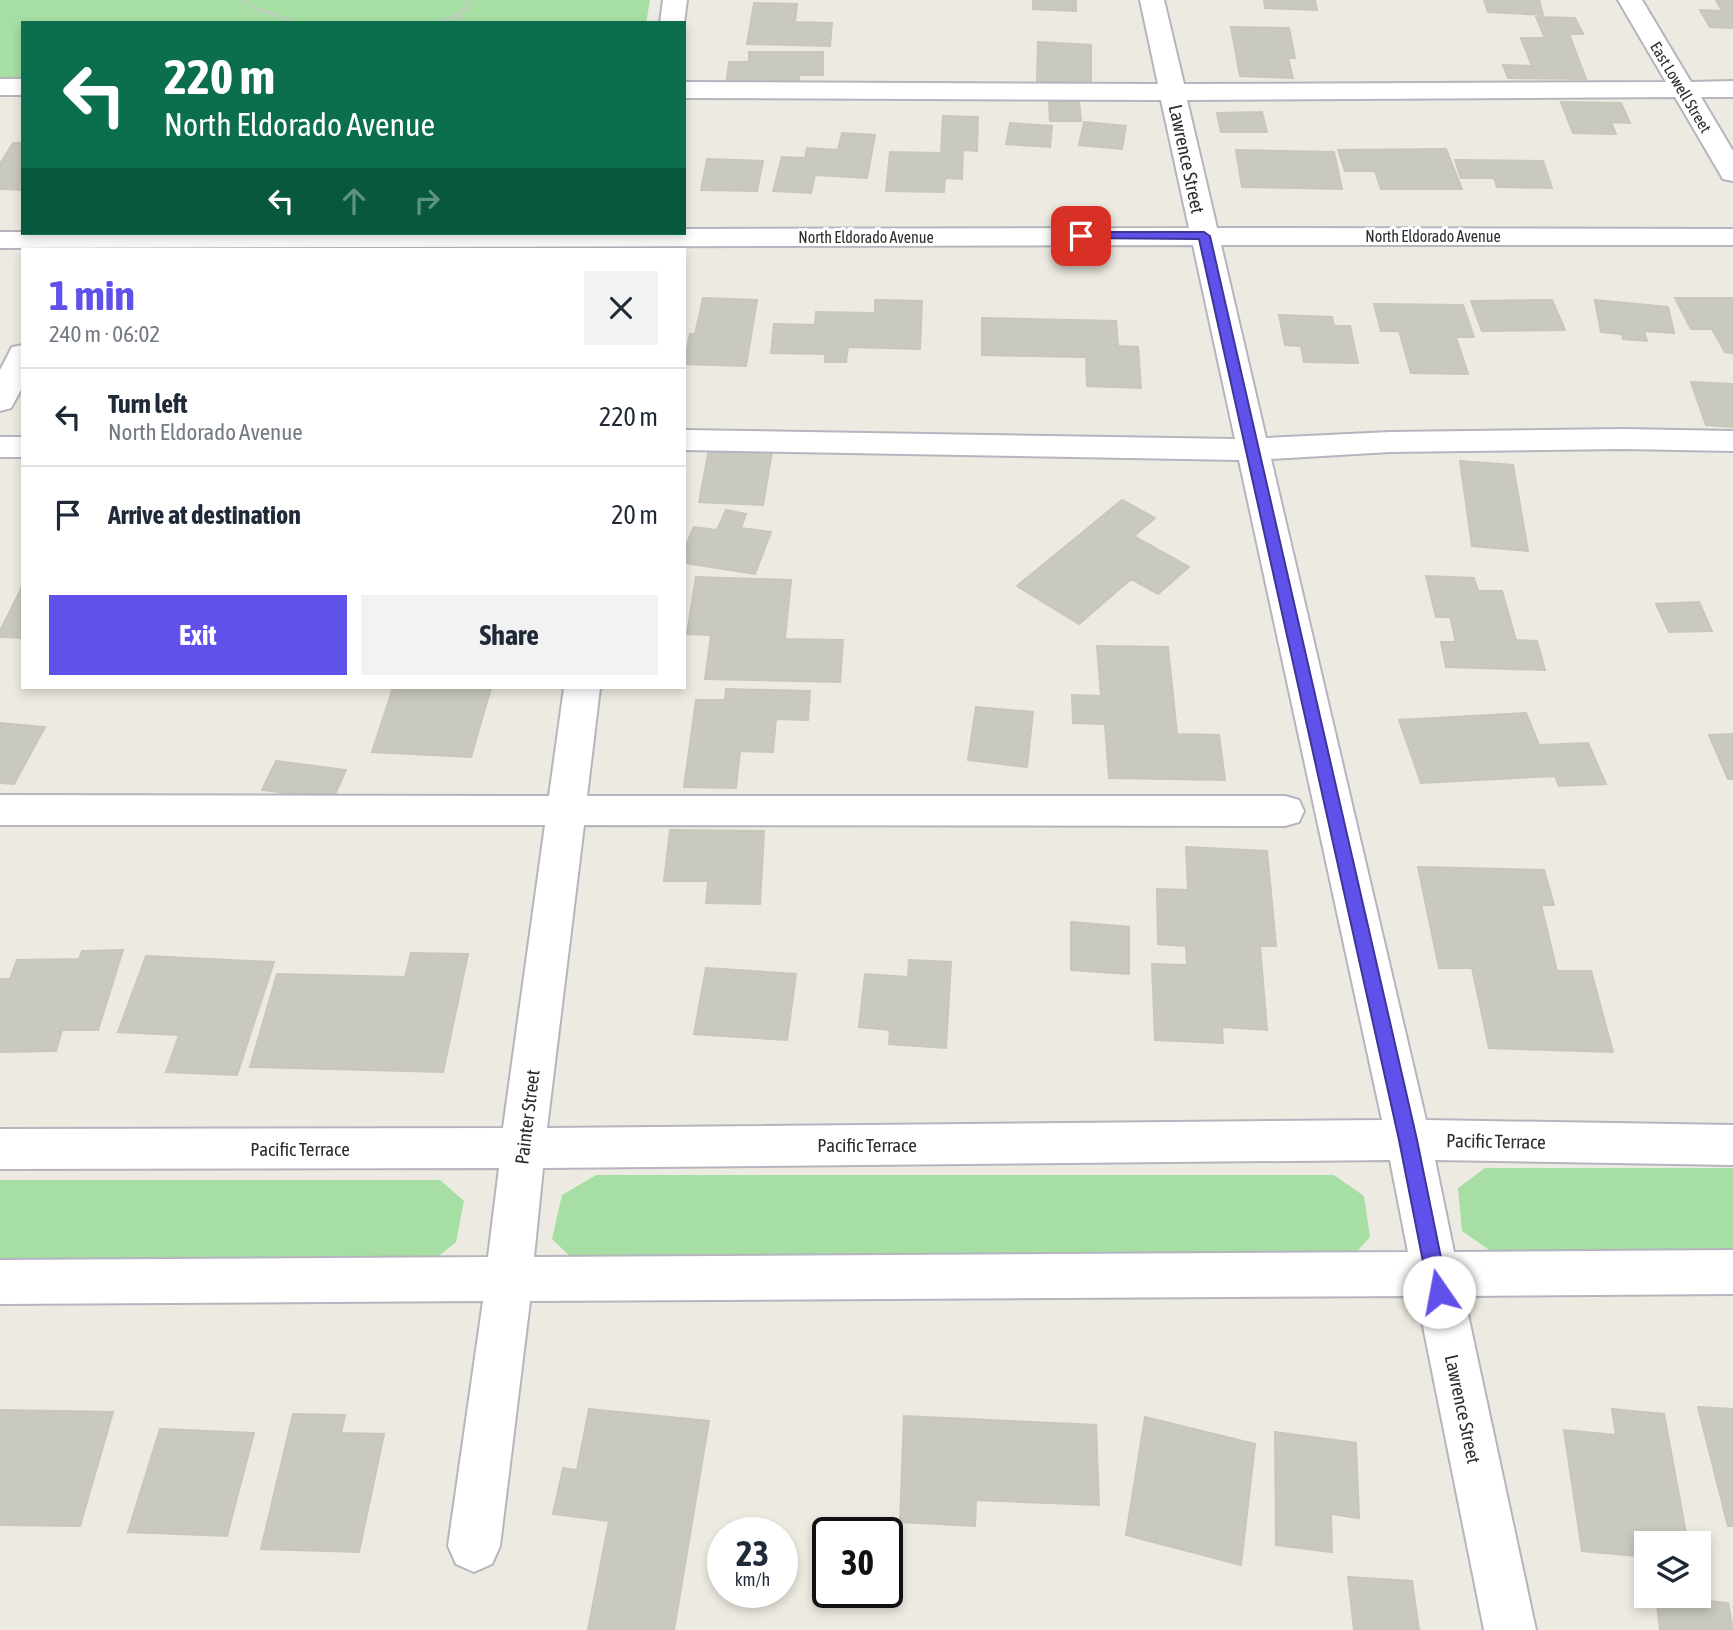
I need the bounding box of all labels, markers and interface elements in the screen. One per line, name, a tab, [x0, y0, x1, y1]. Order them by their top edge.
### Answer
street label: East Lowell Street	[1647, 38, 1715, 136]
text: 220 m	[164, 48, 275, 104]
icon: left	[49, 49, 140, 140]
street label: Lawrence Street	[1165, 102, 1209, 216]
text: North Eldorado Avenue	[164, 106, 435, 143]
icon: left	[262, 182, 300, 220]
icon: ahead	[335, 182, 373, 220]
icon: right	[408, 182, 446, 220]
pin	[1051, 206, 1111, 266]
icon: arrive	[1062, 217, 1100, 255]
street label: North Eldorado Avenue	[1365, 227, 1501, 245]
street label: North Eldorado Avenue	[798, 228, 934, 246]
text: 1 min	[49, 271, 135, 319]
button: close	[584, 271, 658, 345]
text: 240 m · 06:02	[49, 321, 160, 347]
text: Turn left	[108, 389, 188, 419]
icon: left	[49, 398, 87, 436]
text: 220 m	[599, 402, 658, 432]
text: North Eldorado Avenue	[108, 419, 303, 445]
icon: arrive	[49, 496, 87, 534]
text: Arrive at destination	[108, 500, 301, 530]
text: 20 m	[611, 500, 658, 530]
button: Exit	[49, 595, 347, 675]
button: Share	[361, 595, 658, 675]
street label: Painter Street	[510, 1068, 544, 1166]
street label: Pacific Terrace	[1446, 1129, 1546, 1153]
street label: Pacific Terrace	[817, 1134, 917, 1156]
street label: Pacific Terrace	[250, 1138, 350, 1160]
position arrow	[1402, 1255, 1476, 1329]
street label: Lawrence Street	[1441, 1352, 1485, 1466]
speed limit sign: 30	[812, 1517, 903, 1608]
map controls	[1634, 1531, 1711, 1608]
button: layers	[1634, 1531, 1711, 1608]
text: 23	[736, 1533, 769, 1573]
text: km/h	[735, 1569, 770, 1590]

